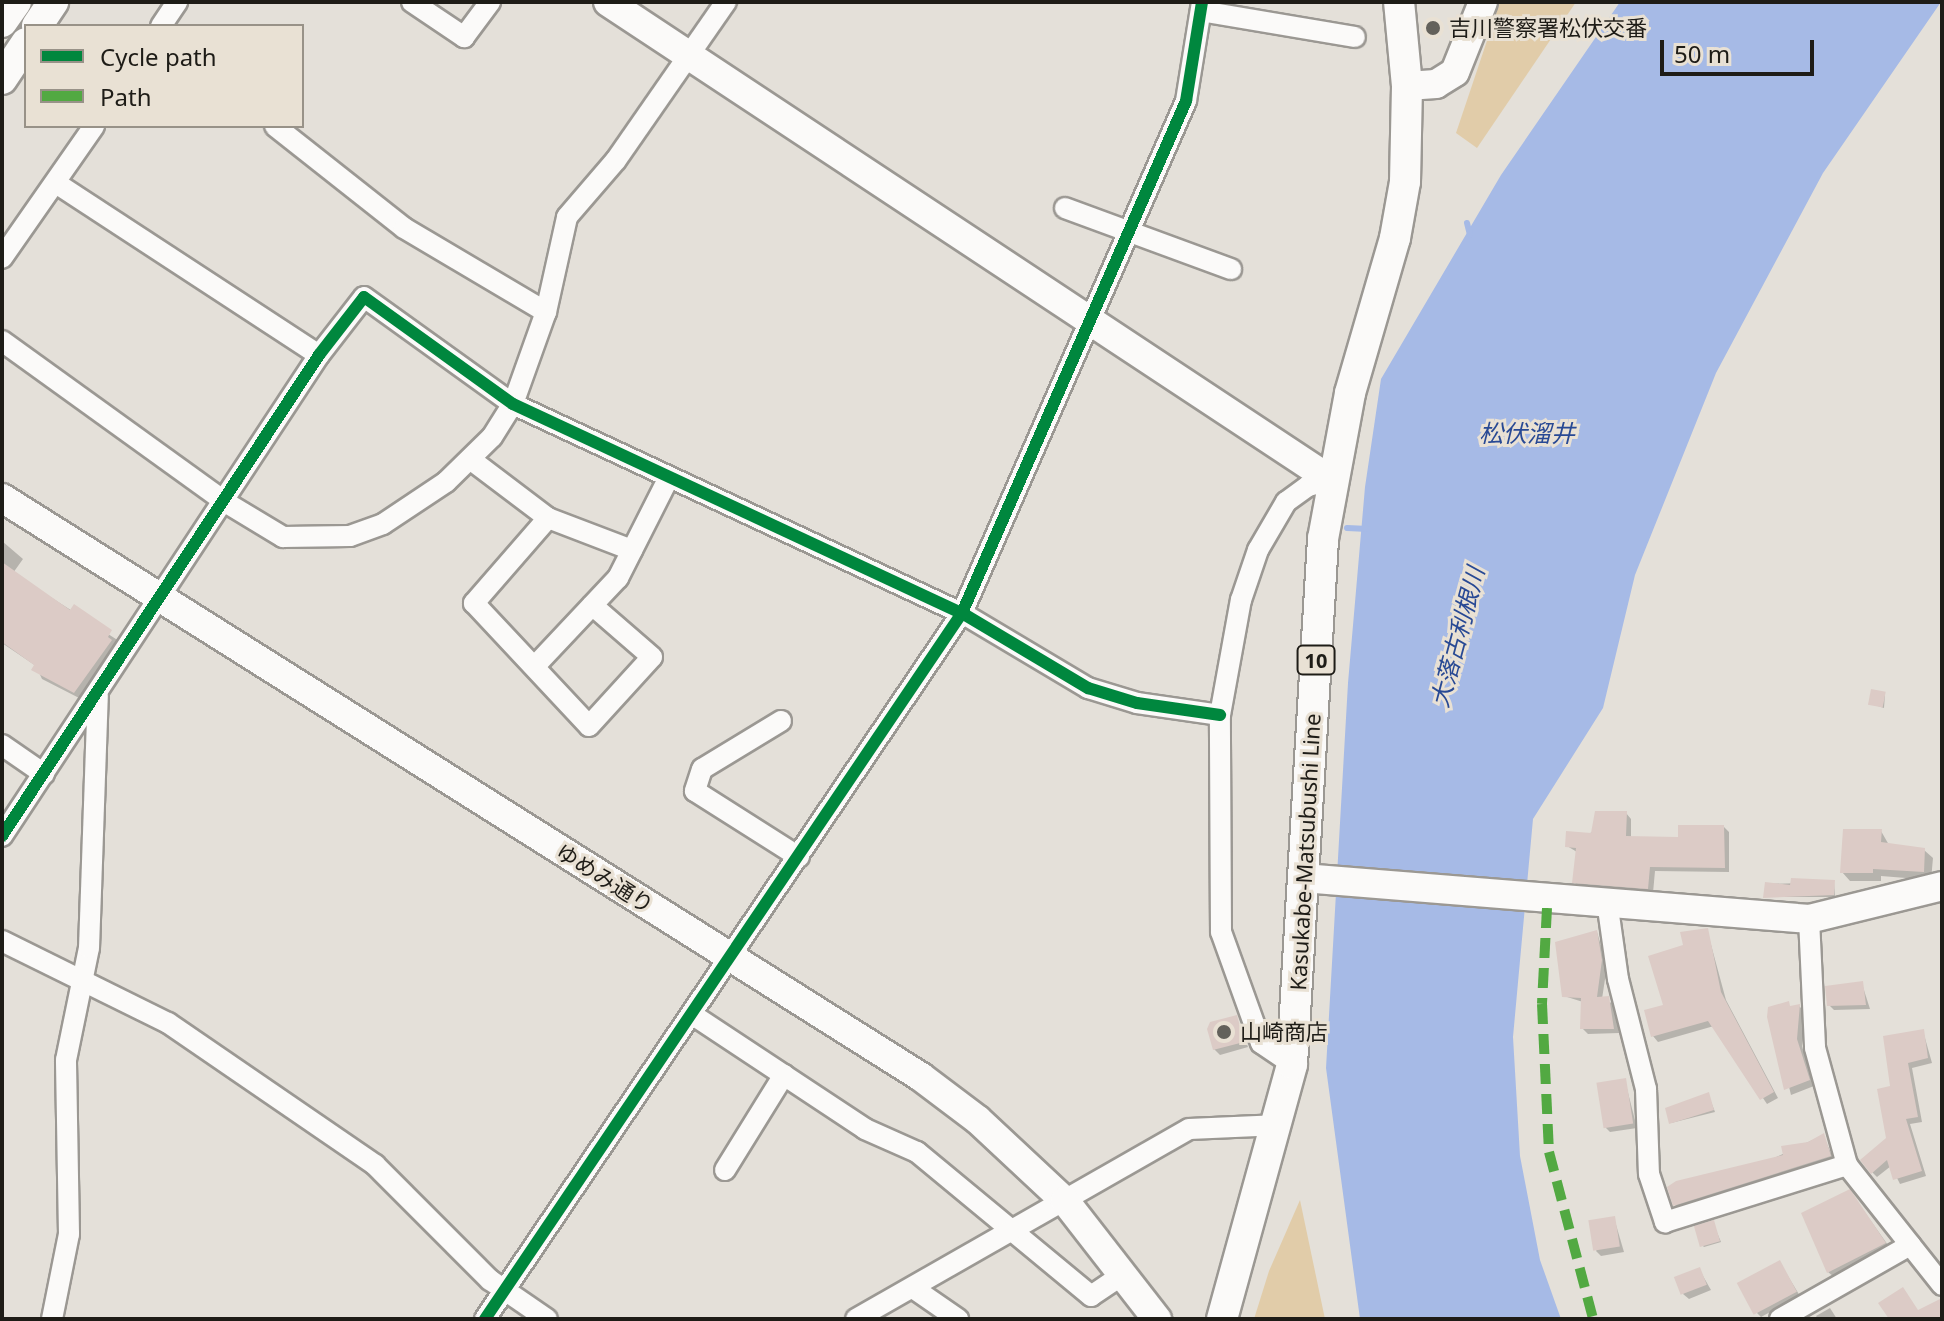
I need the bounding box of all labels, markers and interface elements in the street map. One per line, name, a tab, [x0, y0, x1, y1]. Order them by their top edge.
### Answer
place label: 吉川警察署松伏交番	[1449, 15, 1647, 41]
marker: 吉川警察署松伏交番	[1424, 19, 1442, 37]
legend	[24, 24, 304, 128]
scale bar	[1664, 24, 1818, 74]
text: 50 m	[1674, 37, 1730, 70]
text: Cycle path	[100, 40, 217, 73]
text: Path	[100, 80, 151, 113]
water label: 松伏溜井	[1479, 419, 1575, 447]
water label: 大落古利根川	[1424, 564, 1490, 710]
road number: 10	[1296, 644, 1336, 676]
street label: Kasukabe-Matsubushi Line	[1285, 713, 1325, 991]
street label: ゆめみ通り	[551, 838, 659, 918]
place label: 山崎商店	[1240, 1019, 1328, 1045]
marker: 山崎商店	[1215, 1023, 1233, 1041]

